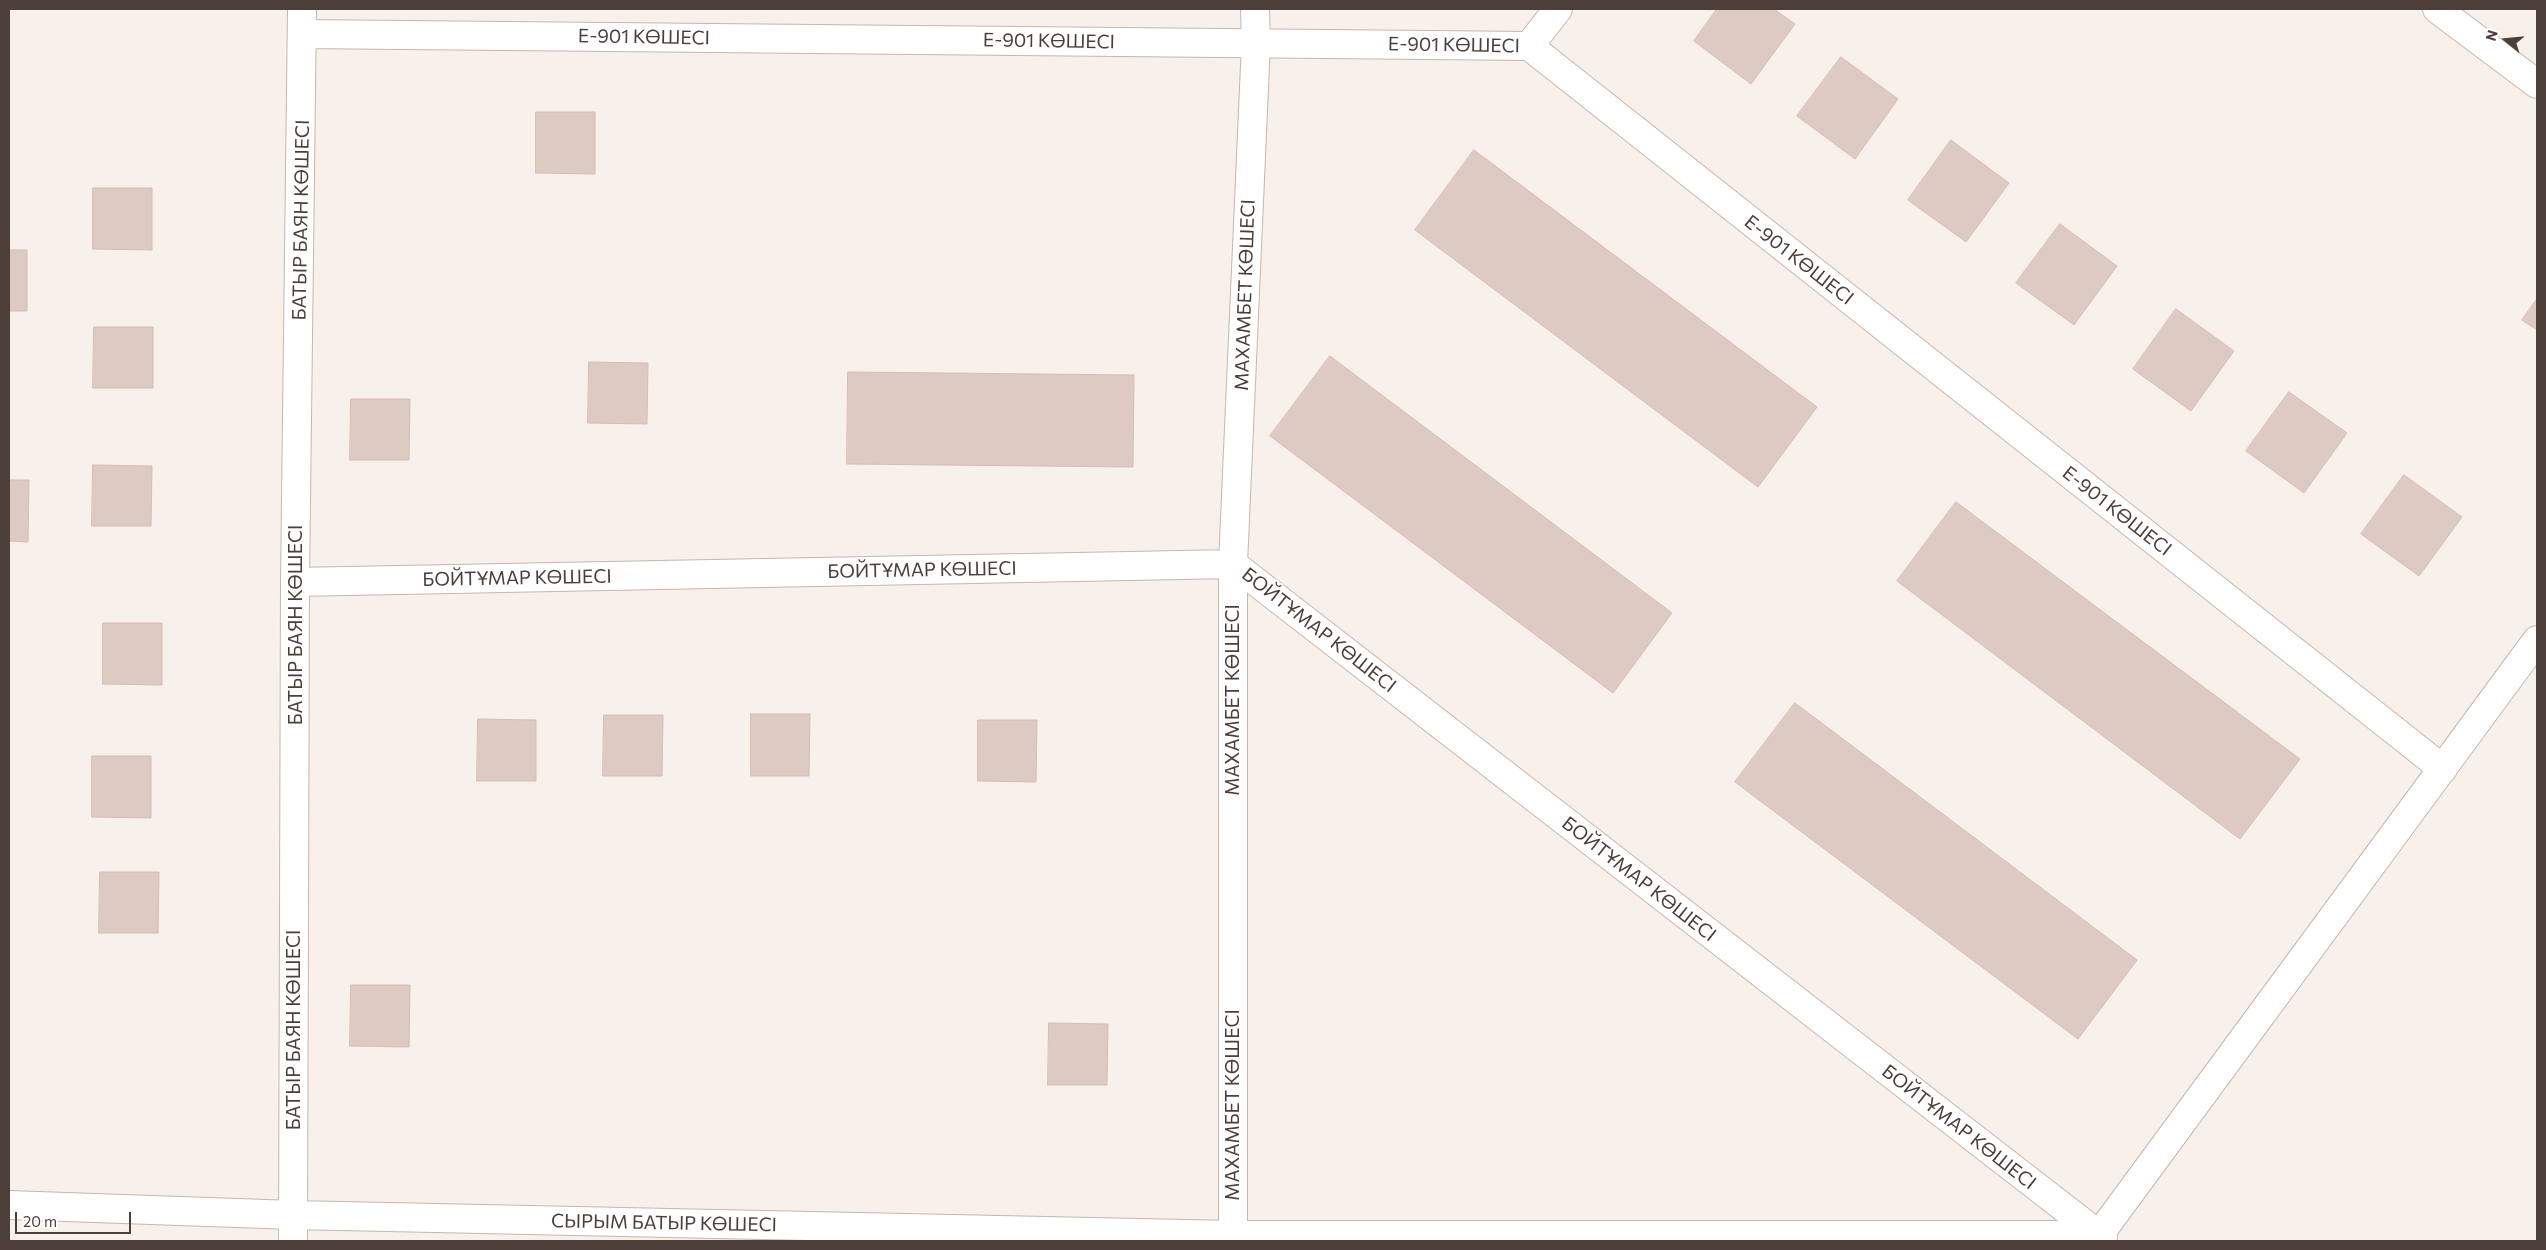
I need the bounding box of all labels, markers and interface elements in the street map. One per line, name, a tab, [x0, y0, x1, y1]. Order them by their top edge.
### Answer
north arrow	[2481, 15, 2531, 65]
street label: Е-901 КӨШЕСІ	[578, 24, 710, 50]
street label: Е-901 КӨШЕСІ	[983, 28, 1115, 54]
text: N	[2482, 28, 2501, 43]
street label: Е-901 КӨШЕСІ	[1388, 32, 1520, 58]
street label: БАТЫР БАЯН КӨШЕСІ	[288, 120, 314, 320]
street label: МАХАМБЕТ КӨШЕСІ	[1230, 199, 1260, 391]
street label: Е-901 КӨШЕСІ	[1740, 210, 1858, 310]
street label: Е-901 КӨШЕСІ	[2058, 461, 2176, 561]
street label: БАТЫР БАЯН КӨШЕСІ	[285, 525, 307, 725]
street label: БОЙТҰМАР КӨШЕСІ	[827, 557, 1017, 583]
street label: БОЙТҰМАР КӨШЕСІ	[1237, 563, 1401, 697]
street label: БОЙТҰМАР КӨШЕСІ	[422, 565, 612, 591]
street label: МАХАМБЕТ КӨШЕСІ	[1222, 604, 1244, 796]
street label: БОЙТҰМАР КӨШЕСІ	[1557, 812, 1721, 946]
street label: БАТЫР БАЯН КӨШЕСІ	[283, 930, 305, 1130]
street label: МАХАМБЕТ КӨШЕСІ	[1222, 1009, 1244, 1201]
street label: БОЙТҰМАР КӨШЕСІ	[1877, 1060, 2041, 1194]
scale bar	[18, 1202, 134, 1234]
street label: СЫРЫМ БАТЫР КӨШЕСІ	[551, 1210, 777, 1236]
text: 20 m	[23, 1212, 57, 1230]

